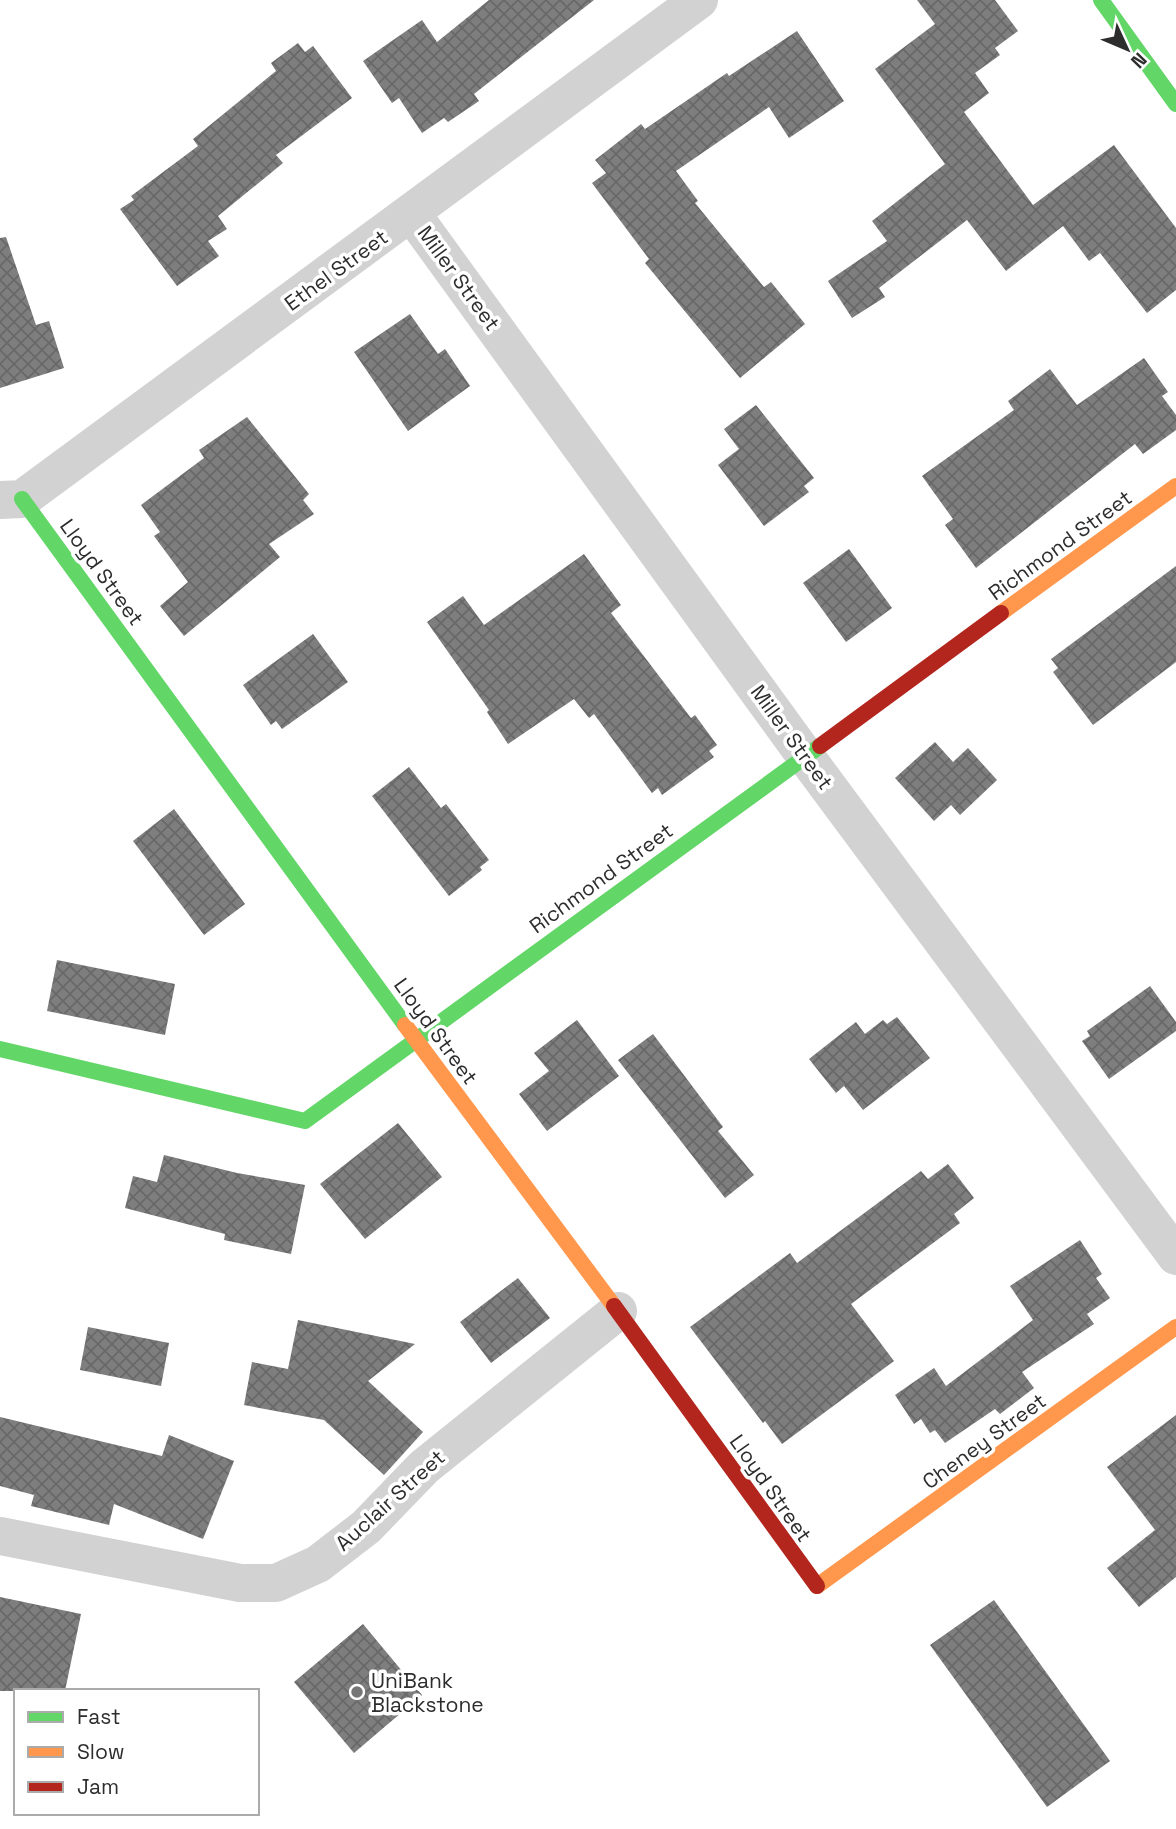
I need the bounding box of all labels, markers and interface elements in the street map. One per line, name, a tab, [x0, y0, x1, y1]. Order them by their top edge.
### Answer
north arrow	[1092, 14, 1162, 84]
text: N	[1125, 47, 1152, 74]
street label: Miller Street	[412, 220, 506, 336]
street label: Ethel Street	[279, 223, 393, 317]
street label: Richmond Street	[983, 484, 1137, 606]
street label: Lloyd Street	[54, 513, 150, 631]
street label: Miller Street	[745, 679, 839, 795]
street label: Richmond Street	[524, 817, 678, 939]
street label: Lloyd Street	[388, 972, 484, 1090]
street label: Cheney Street	[917, 1387, 1051, 1495]
street label: Lloyd Street	[724, 1429, 818, 1547]
street label: Auclair Street	[330, 1444, 450, 1556]
place label: UniBank Blackstone	[371, 1667, 484, 1718]
marker: UniBank Blackstone	[349, 1684, 365, 1700]
legend	[14, 1689, 259, 1815]
text: Fast	[77, 1703, 121, 1730]
text: Slow	[77, 1738, 125, 1765]
text: Jam	[77, 1773, 119, 1800]

